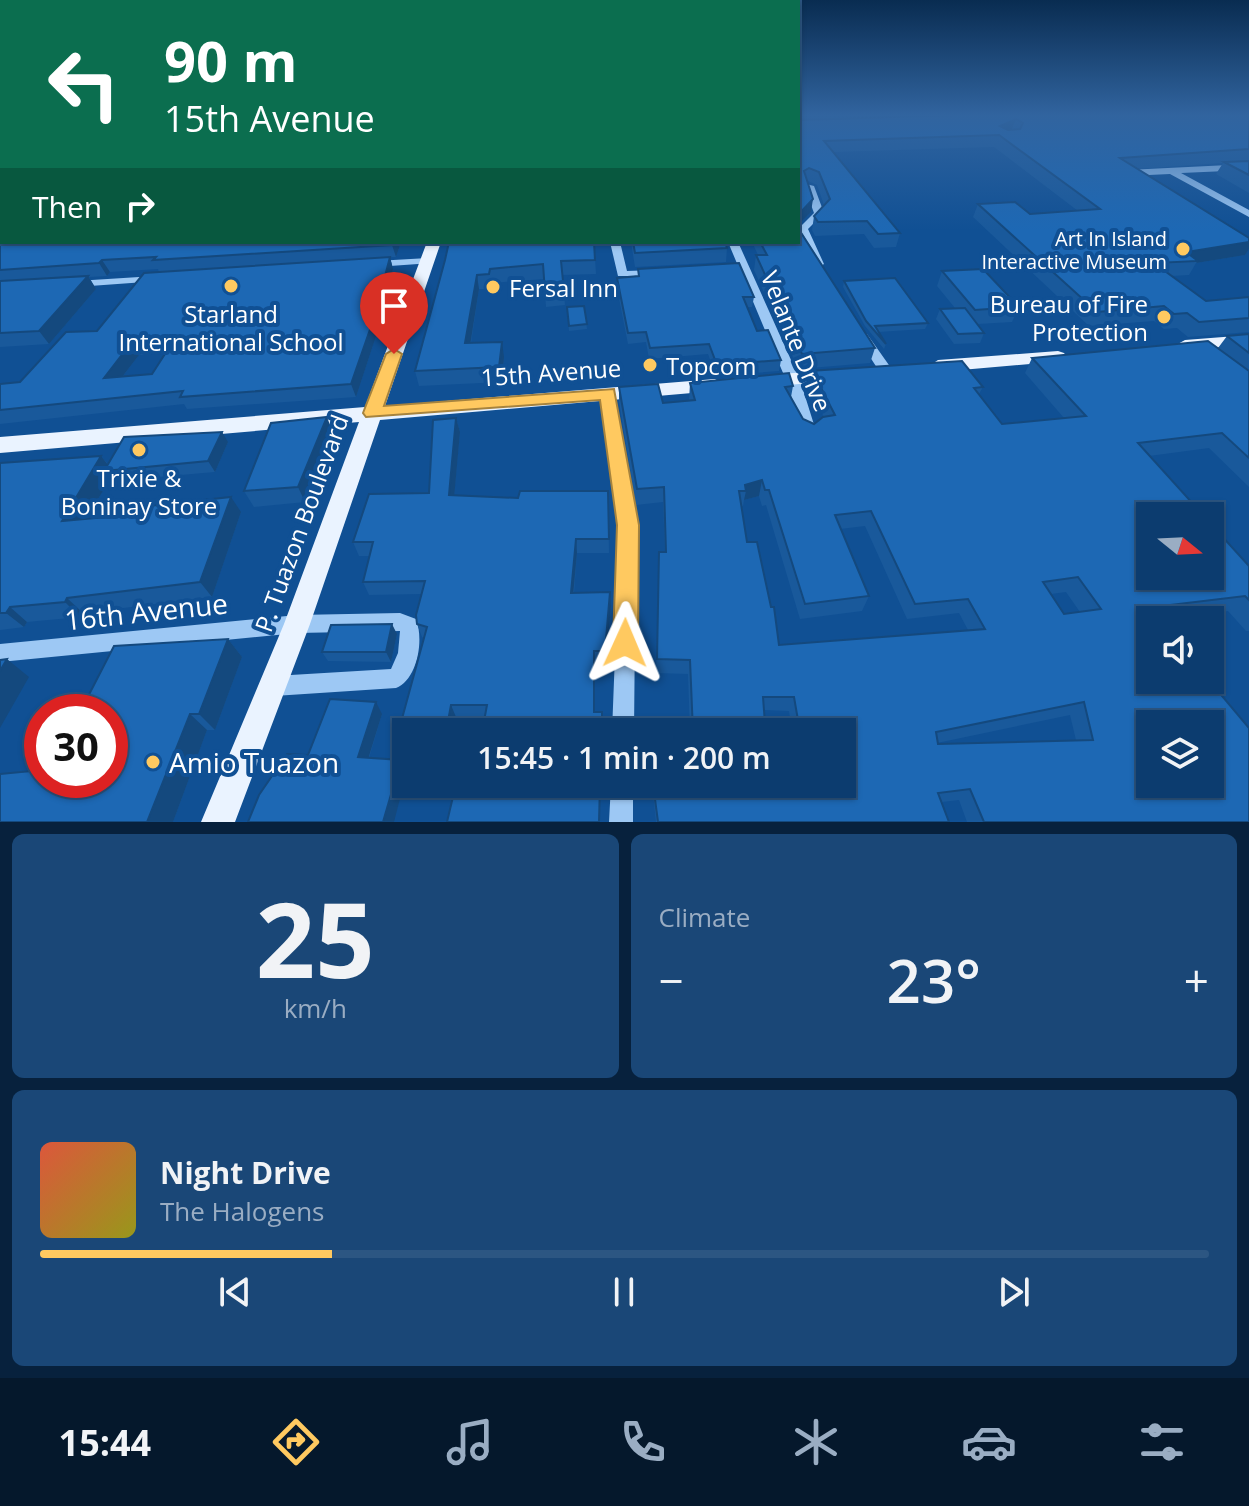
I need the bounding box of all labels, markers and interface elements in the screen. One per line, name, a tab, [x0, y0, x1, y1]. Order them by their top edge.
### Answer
text: 90 m	[164, 22, 298, 98]
icon: left	[32, 32, 136, 136]
text: 15th Avenue	[164, 94, 375, 143]
icon: right	[118, 184, 162, 228]
text: Then	[32, 186, 102, 227]
place label: Art In Island Interactive Museum	[982, 225, 1167, 275]
marker: Art In Island Interactive Museum	[1174, 240, 1192, 258]
street label: Velante Drive	[754, 266, 840, 416]
place label: Fersal Inn	[509, 271, 618, 304]
pin	[360, 272, 428, 354]
marker: Starland International School	[222, 277, 240, 295]
marker: Fersal Inn	[484, 278, 502, 296]
icon: arrive	[372, 284, 416, 328]
place label: Bureau of Fire Protection	[990, 287, 1148, 348]
place label: Starland International School	[118, 297, 344, 358]
marker: Bureau of Fire Protection	[1155, 308, 1173, 326]
place label: Topcom	[666, 349, 757, 382]
street label: 15th Avenue	[480, 351, 622, 393]
marker: Topcom	[641, 356, 659, 374]
street label: P. Tuazon Boulevard	[246, 410, 356, 636]
marker: Trixie & Boninay Store	[130, 441, 148, 459]
place label: Trixie & Boninay Store	[61, 461, 217, 522]
north arrow	[1136, 502, 1224, 590]
map controls	[1136, 502, 1224, 798]
street label: 16th Avenue	[62, 584, 230, 638]
position arrow	[583, 601, 667, 685]
button: sound	[1136, 606, 1224, 694]
speed limit sign: 30	[24, 694, 128, 798]
button: layers	[1136, 710, 1224, 798]
text: 15:45 · 1 min · 200 m	[477, 737, 771, 778]
place label: Amio Tuazon	[169, 743, 339, 781]
marker: Amio Tuazon	[144, 753, 162, 771]
text: 25	[256, 867, 375, 1008]
text: Climate	[659, 899, 750, 935]
text: 23°	[887, 939, 981, 1021]
text: −	[659, 950, 684, 1010]
text: +	[1184, 950, 1209, 1010]
text: km/h	[284, 990, 347, 1026]
text: Night Drive	[160, 1152, 331, 1193]
text: The Halogens	[160, 1193, 325, 1229]
icon: previous	[213, 1270, 257, 1314]
icon: pause	[602, 1270, 646, 1314]
icon: next	[992, 1270, 1036, 1314]
icon: directions	[268, 1414, 324, 1470]
icon: music	[442, 1414, 498, 1470]
icon: phone	[615, 1414, 671, 1470]
icon: climate	[788, 1414, 844, 1470]
icon: car	[961, 1414, 1017, 1470]
icon: filters	[1134, 1414, 1190, 1470]
text: 15:44	[59, 1418, 151, 1467]

